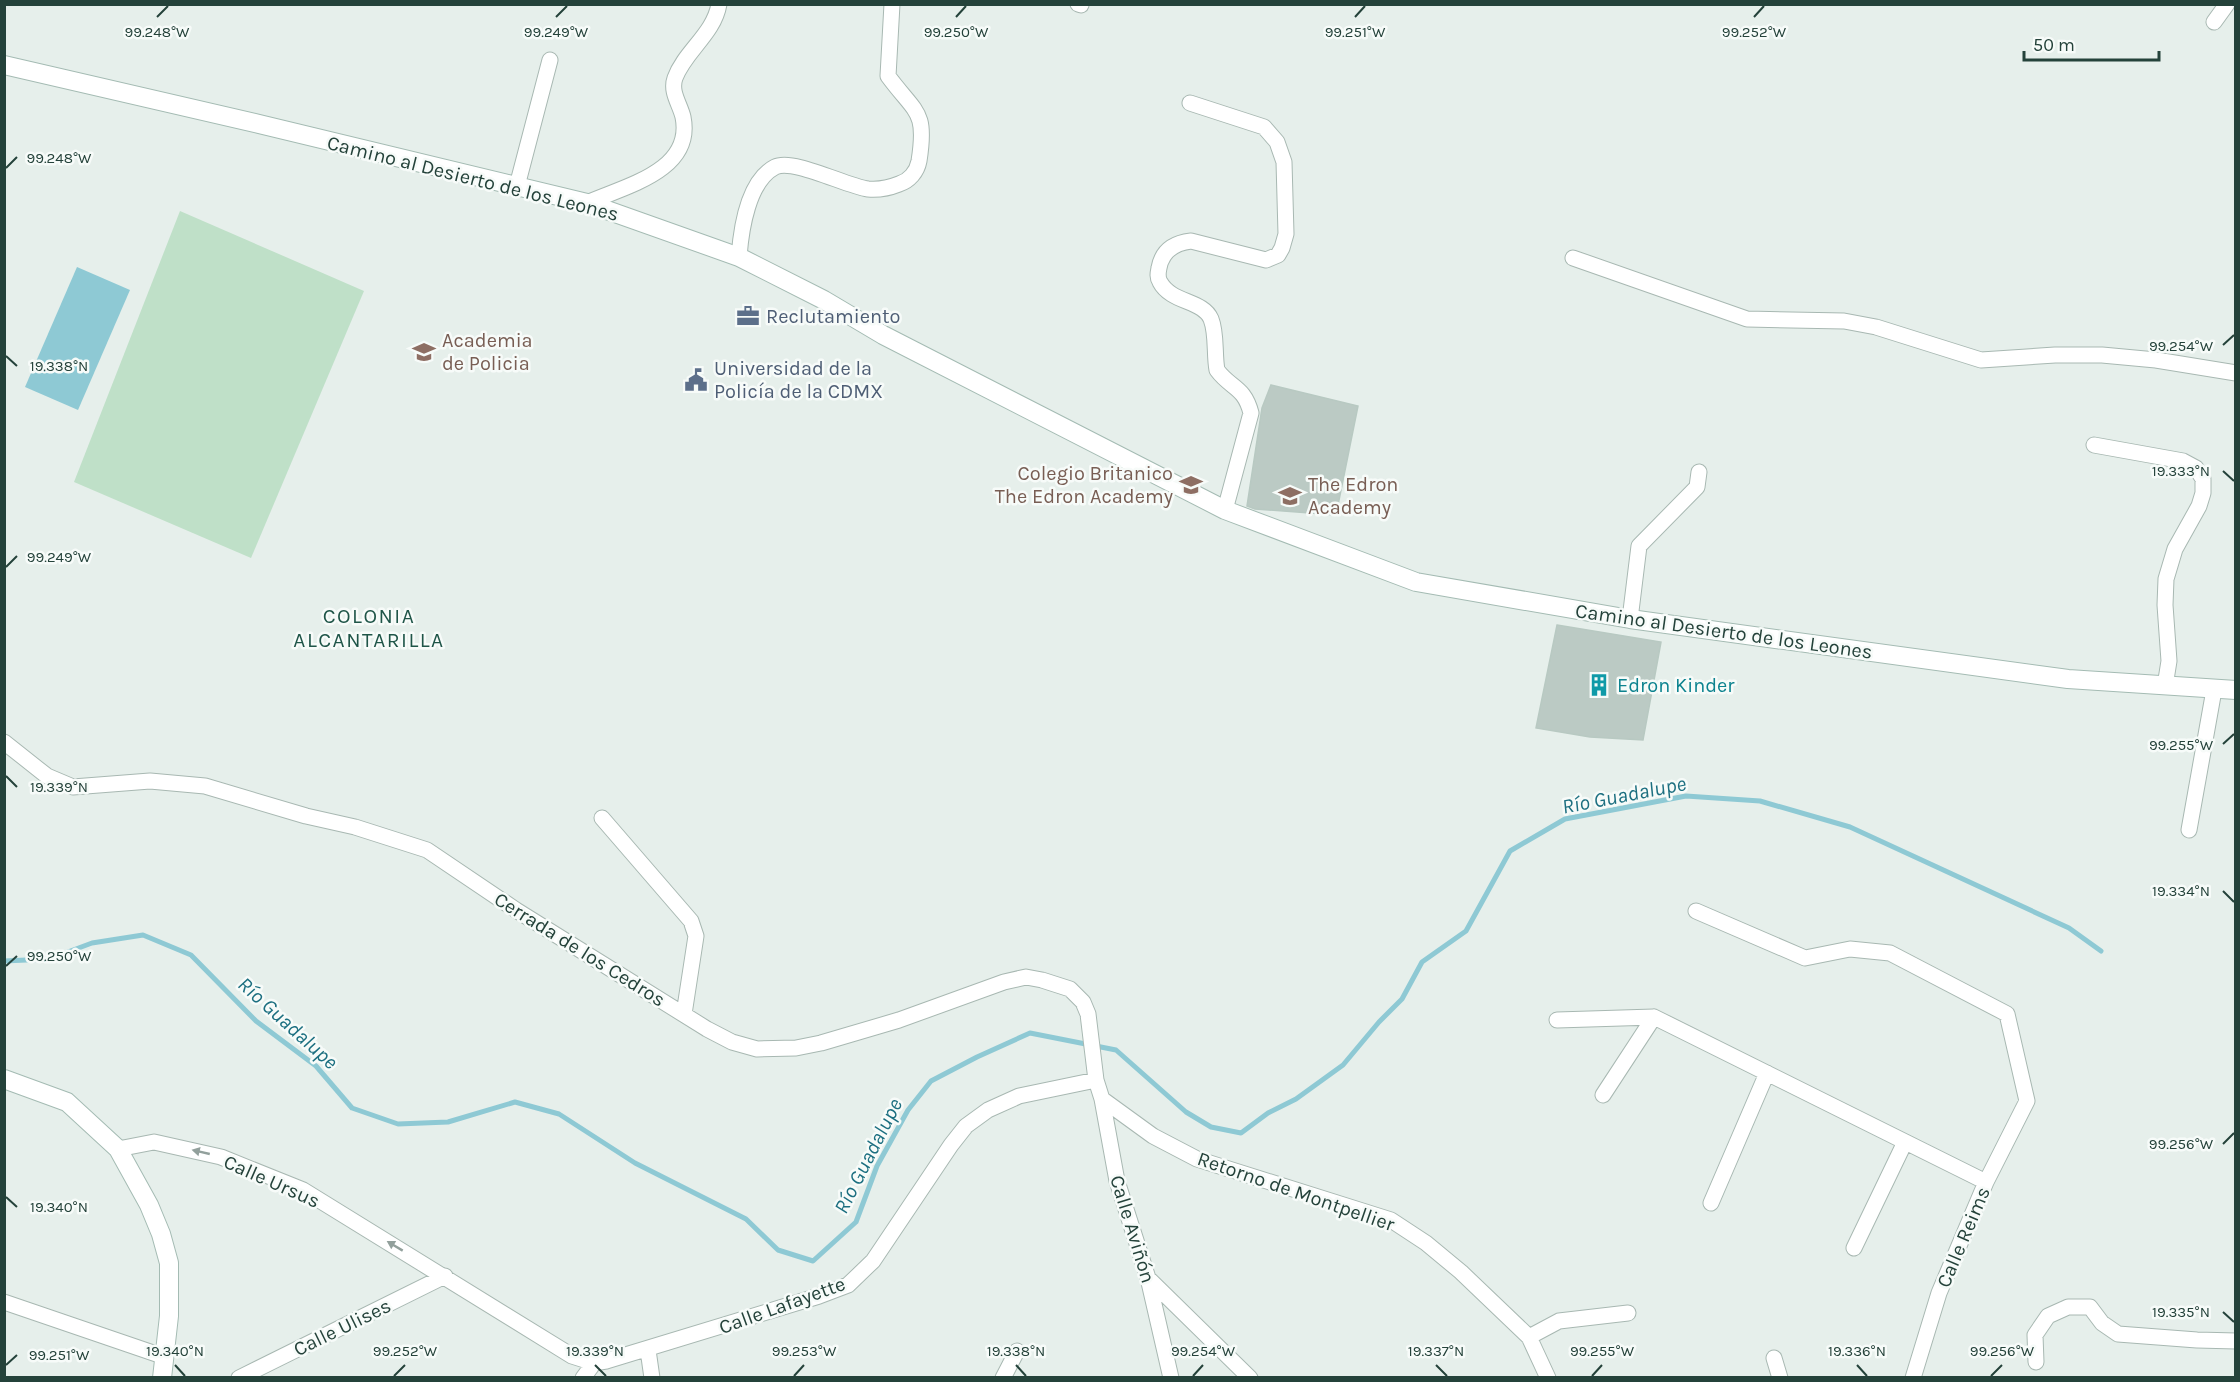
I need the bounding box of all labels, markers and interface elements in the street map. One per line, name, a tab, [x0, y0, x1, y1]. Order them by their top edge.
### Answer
text: 99.248°W	[125, 23, 190, 41]
text: 99.249°W	[524, 23, 589, 41]
text: 99.250°W	[924, 23, 989, 41]
text: 99.251°W	[1325, 23, 1386, 41]
text: 99.252°W	[1722, 23, 1787, 41]
scale bar	[2024, 24, 2159, 62]
text: 50 m	[2033, 34, 2075, 56]
street label: Camino al Desierto de los Leones	[325, 131, 621, 226]
text: 99.248°W	[27, 149, 92, 167]
office icon: Reclutamiento	[735, 303, 761, 329]
place label: Reclutamiento	[766, 305, 901, 328]
place label: Academia de Policia	[442, 329, 533, 375]
text: 99.254°W	[2149, 337, 2214, 355]
school or university icon: Academia de Policia	[411, 339, 437, 365]
text: 19.338°N	[30, 357, 88, 375]
place label: Universidad de la Policía de la CDMX	[714, 357, 883, 403]
public building icon: Universidad de la Policía de la CDMX	[683, 367, 709, 393]
place label: Colegio Britanico The Edron Academy	[995, 462, 1173, 508]
text: 19.333°N	[2152, 462, 2210, 480]
school or university icon: Colegio Britanico The Edron Academy	[1178, 472, 1204, 498]
place label: The Edron Academy	[1308, 473, 1398, 519]
school or university icon: The Edron Academy	[1277, 483, 1303, 509]
text: 99.249°W	[27, 548, 92, 566]
street label: Camino al Desierto de los Leones	[1574, 599, 1874, 664]
district label: COLONIA ALCANTARILLA	[293, 604, 445, 652]
building icon: Edron Kinder	[1586, 672, 1612, 698]
place label: Edron Kinder	[1617, 674, 1735, 697]
text: 99.255°W	[2149, 736, 2214, 754]
water label: Río Guadalupe	[1560, 771, 1688, 819]
text: 19.339°N	[30, 778, 88, 796]
text: 19.334°N	[2152, 882, 2210, 900]
street label: Cerrada de los Cedros	[490, 887, 670, 1011]
text: 99.250°W	[27, 947, 92, 965]
water label: Río Guadalupe	[233, 972, 343, 1074]
water label: Río Guadalupe	[829, 1094, 907, 1217]
text: 99.256°W	[2149, 1135, 2214, 1153]
one-way arrow	[192, 1147, 210, 1157]
street label: Retorno de Montpellier	[1194, 1147, 1398, 1236]
street label: Calle Ursus	[220, 1150, 323, 1213]
street label: Calle Aviñón	[1105, 1172, 1160, 1286]
street label: Calle Reims	[1932, 1183, 1995, 1291]
text: 19.340°N	[30, 1198, 88, 1216]
one-way arrow	[386, 1241, 403, 1251]
street label: Calle Lafayette	[716, 1272, 848, 1339]
street label: Calle Ulises	[290, 1294, 395, 1361]
text: 19.335°N	[2152, 1303, 2210, 1321]
text: 19.340°N	[146, 1342, 204, 1360]
text: 99.252°W	[373, 1342, 438, 1360]
text: 19.339°N	[566, 1342, 624, 1360]
text: 99.253°W	[772, 1342, 837, 1360]
text: 19.338°N	[987, 1342, 1045, 1360]
text: 99.254°W	[1171, 1342, 1236, 1360]
text: 19.337°N	[1408, 1342, 1464, 1360]
text: 99.255°W	[1570, 1342, 1635, 1360]
text: 19.336°N	[1828, 1342, 1886, 1360]
text: 99.256°W	[1970, 1342, 2035, 1360]
text: 99.251°W	[29, 1346, 90, 1364]

